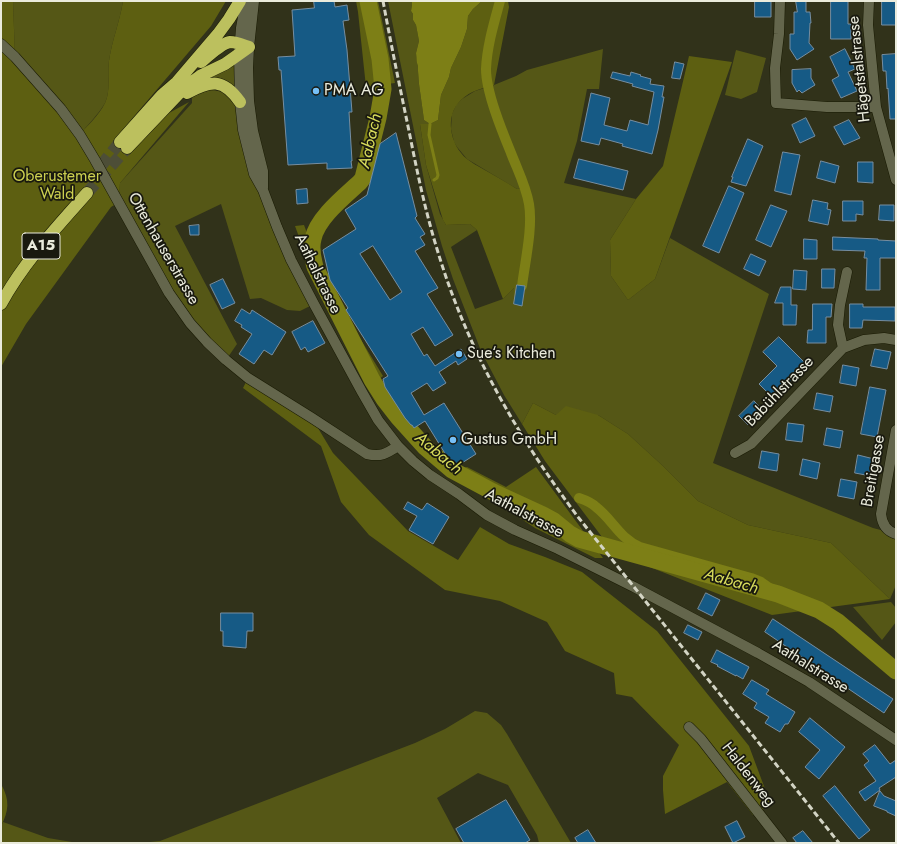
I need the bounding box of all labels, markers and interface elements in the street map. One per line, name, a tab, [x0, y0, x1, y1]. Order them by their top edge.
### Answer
street label: Hägetstalstrasse	[845, 15, 875, 123]
place label: PMA AG	[324, 81, 384, 101]
marker: PMA AG	[311, 86, 321, 96]
water label: Aabach	[355, 112, 387, 170]
park label: Oberustemer Wald	[13, 167, 101, 205]
street label: Ottenhauserstrasse	[123, 190, 203, 308]
street label: Aathalstrasse	[289, 231, 345, 317]
road number: A15	[22, 233, 60, 259]
place label: Sue‘s Kitchen	[467, 344, 556, 364]
marker: Sue‘s Kitchen	[454, 349, 464, 359]
street label: Babühlstrasse	[742, 353, 818, 431]
water label: Aabach	[410, 428, 466, 480]
place label: Gustus GmbH	[461, 430, 557, 450]
street label: Breitigasse	[858, 434, 890, 508]
marker: Gustus GmbH	[448, 435, 458, 445]
street label: Aathalstrasse	[481, 485, 567, 543]
water label: Aabach	[701, 565, 761, 599]
street label: Aathalstrasse	[768, 636, 852, 698]
street label: Haldenweg	[717, 739, 779, 811]

